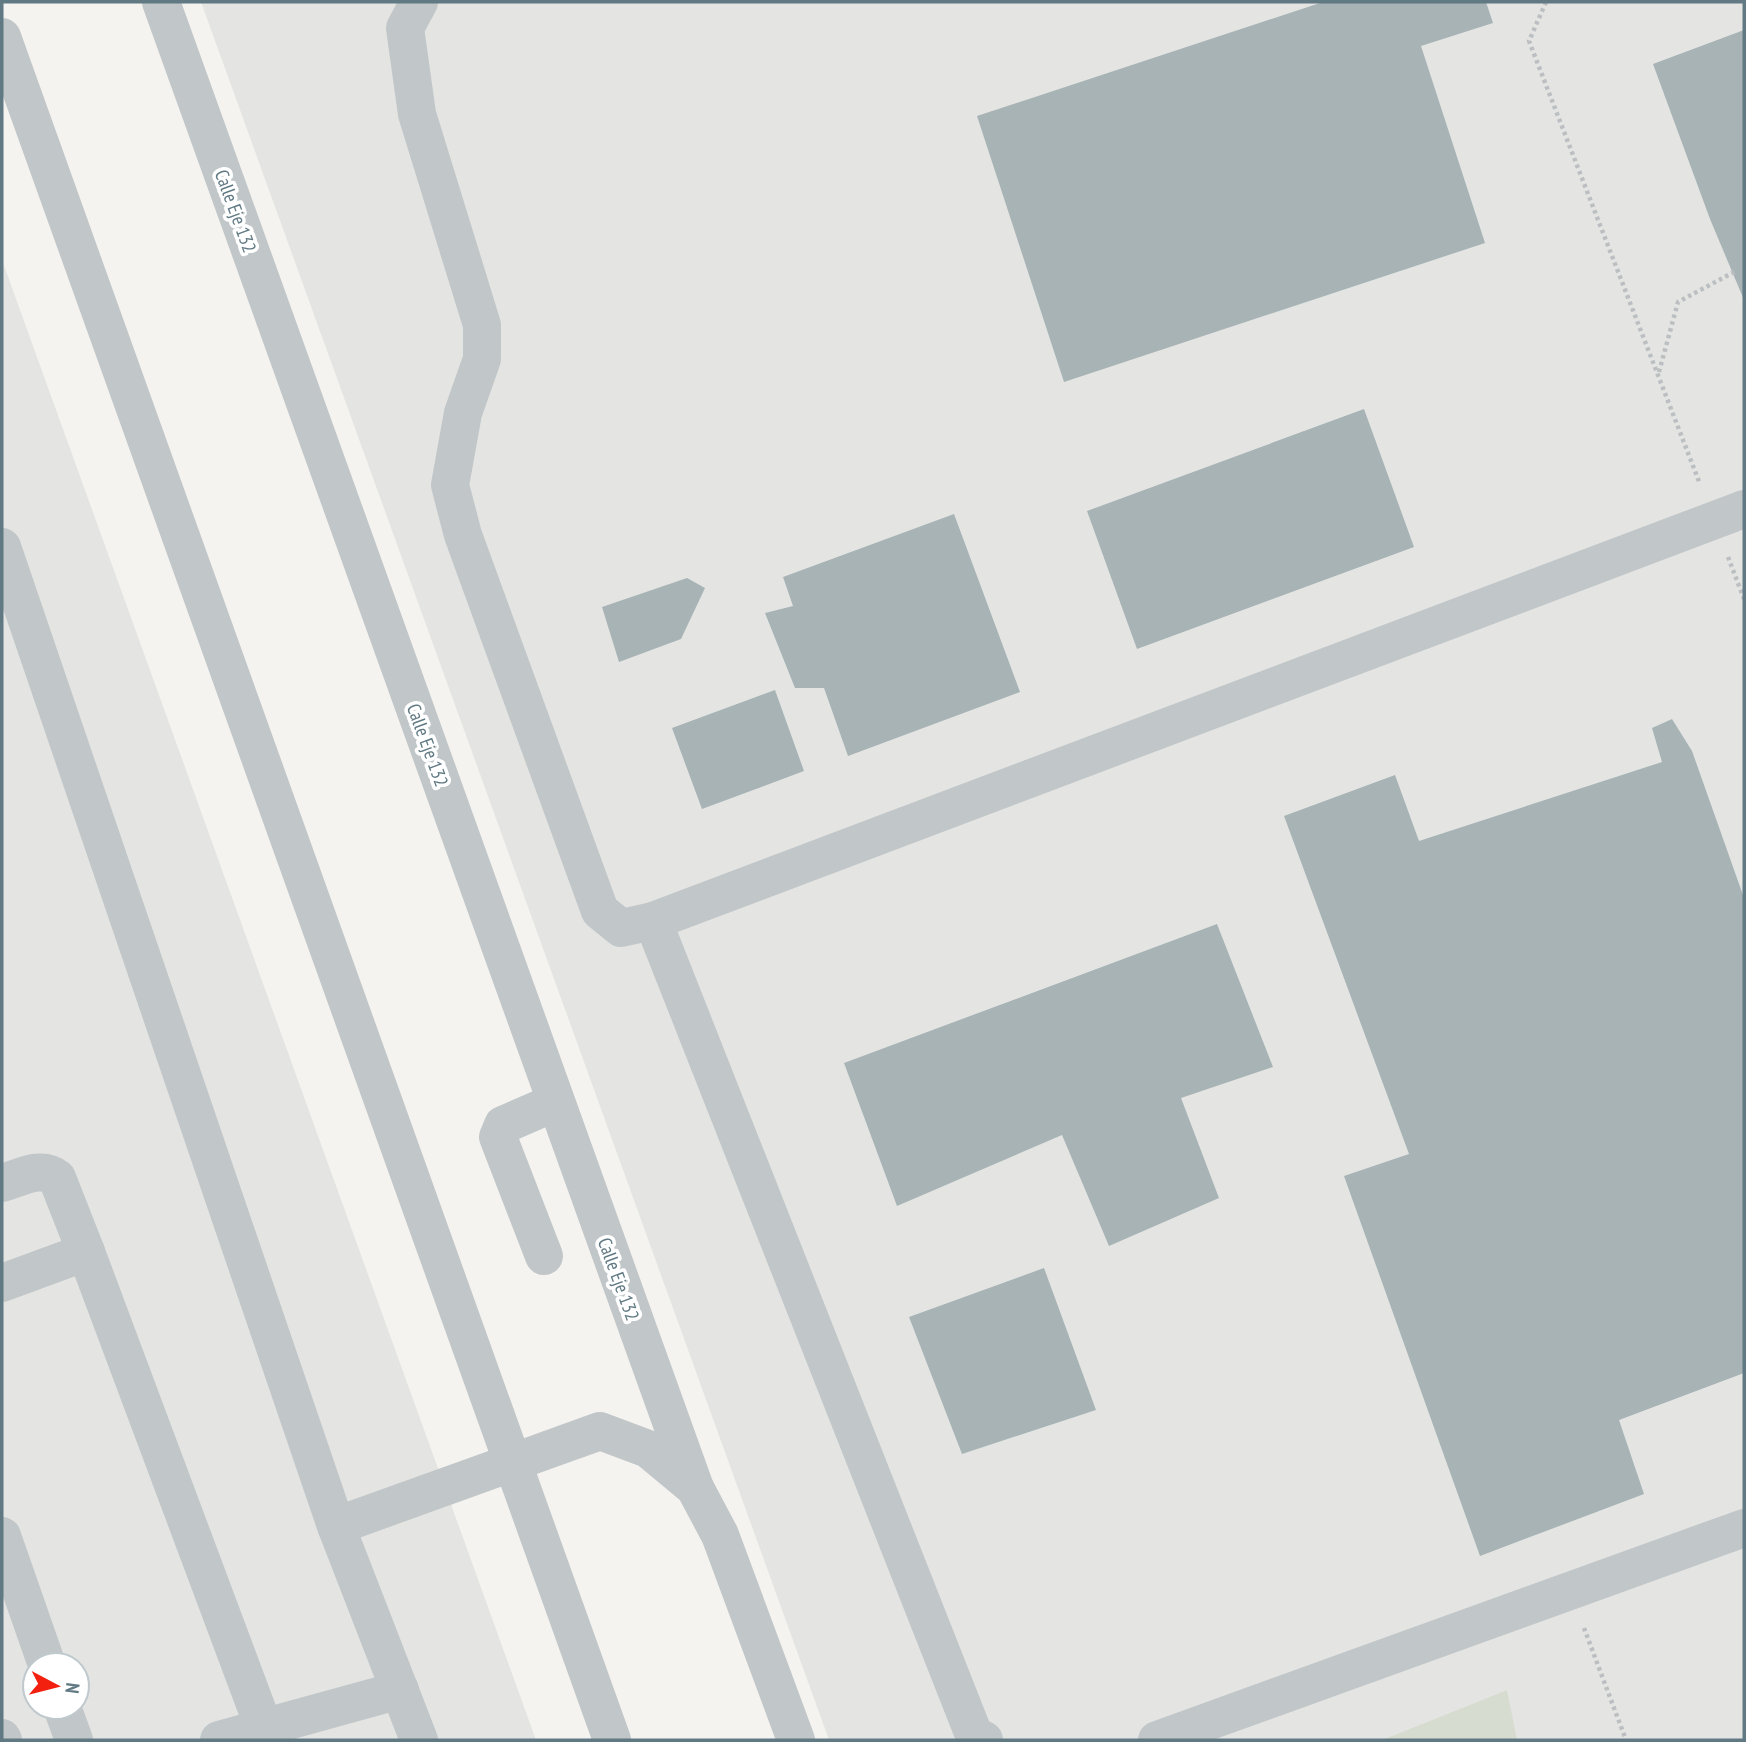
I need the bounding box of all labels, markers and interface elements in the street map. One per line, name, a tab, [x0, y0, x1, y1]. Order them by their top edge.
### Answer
street label: Calle Eje 132	[210, 166, 262, 256]
street label: Calle Eje 132	[402, 700, 454, 790]
street label: Calle Eje 132	[593, 1234, 645, 1324]
north arrow	[21, 1651, 91, 1721]
text: N	[60, 1682, 85, 1695]

